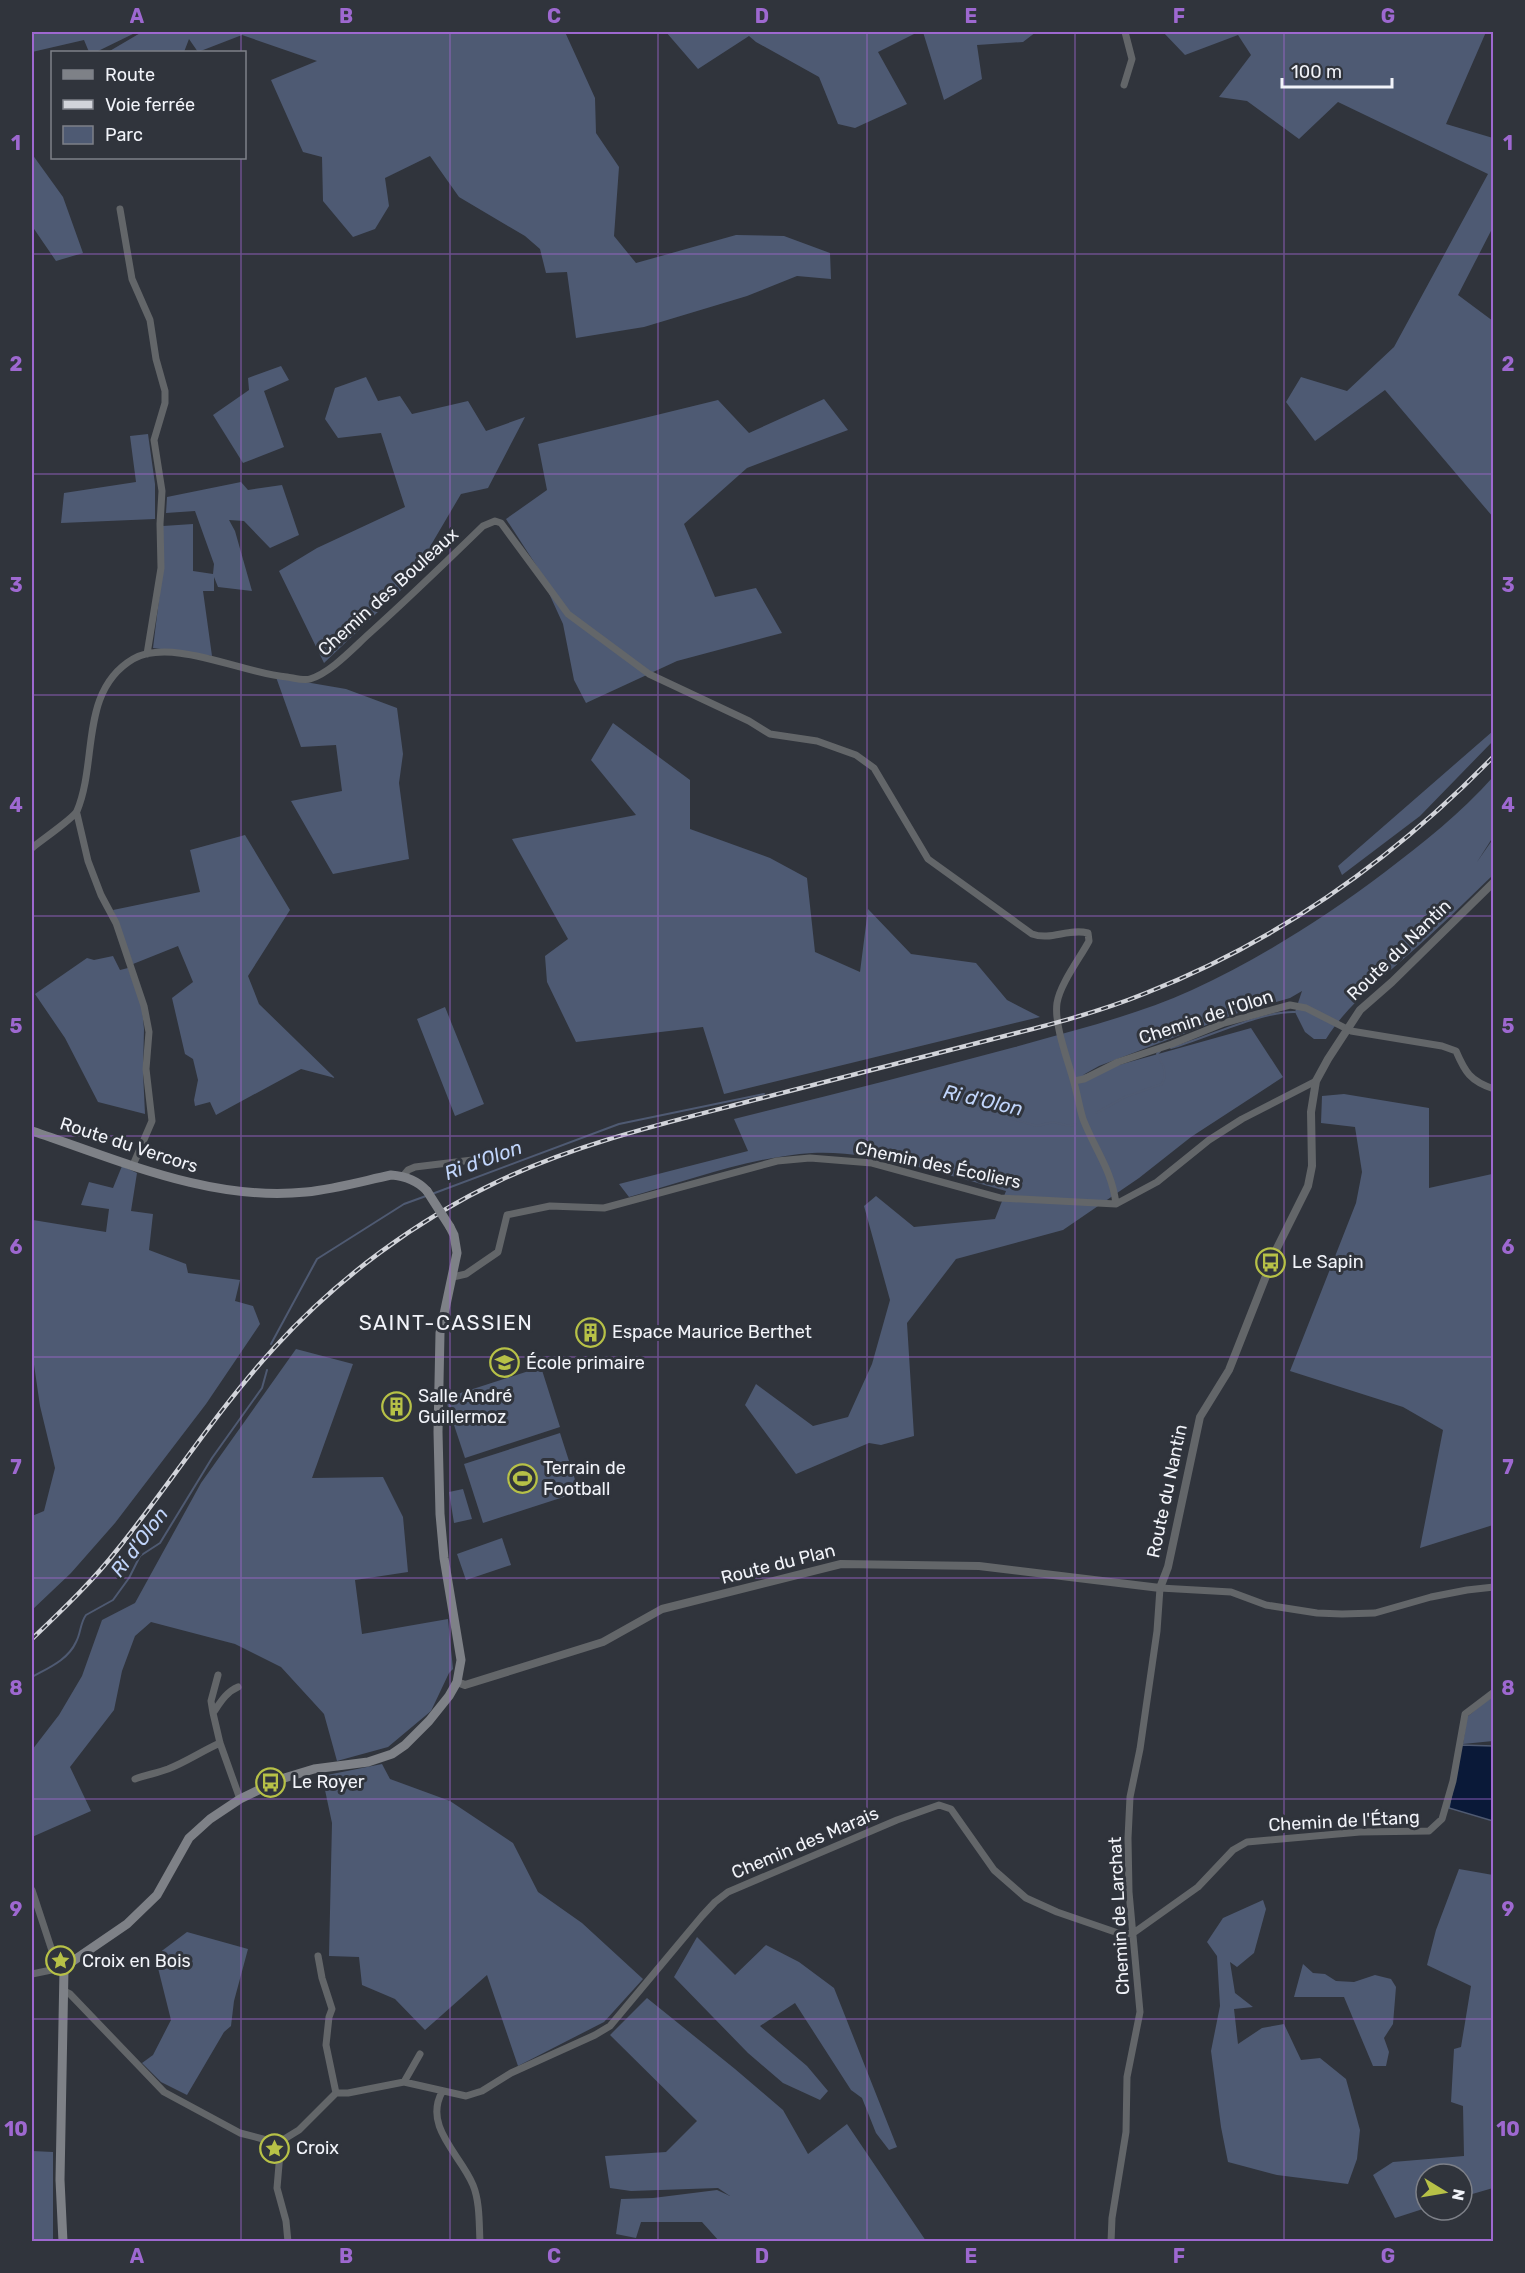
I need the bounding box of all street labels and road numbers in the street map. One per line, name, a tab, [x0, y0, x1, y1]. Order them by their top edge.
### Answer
street label: Chemin des Bouleaux	[313, 523, 463, 661]
street label: Route du Nantin	[1342, 895, 1456, 1005]
street label: Chemin de l'Olon	[1136, 985, 1276, 1049]
street label: Route du Vercors	[57, 1112, 201, 1178]
street label: Chemin des Écoliers	[853, 1137, 1023, 1193]
street label: Route du Nantin	[1142, 1422, 1192, 1560]
street label: Route du Plan	[719, 1539, 837, 1589]
street label: Chemin des Marais	[728, 1802, 882, 1884]
street label: Chemin de l'Étang	[1268, 1806, 1420, 1836]
street label: Chemin de Larchat	[1104, 1836, 1134, 1996]

